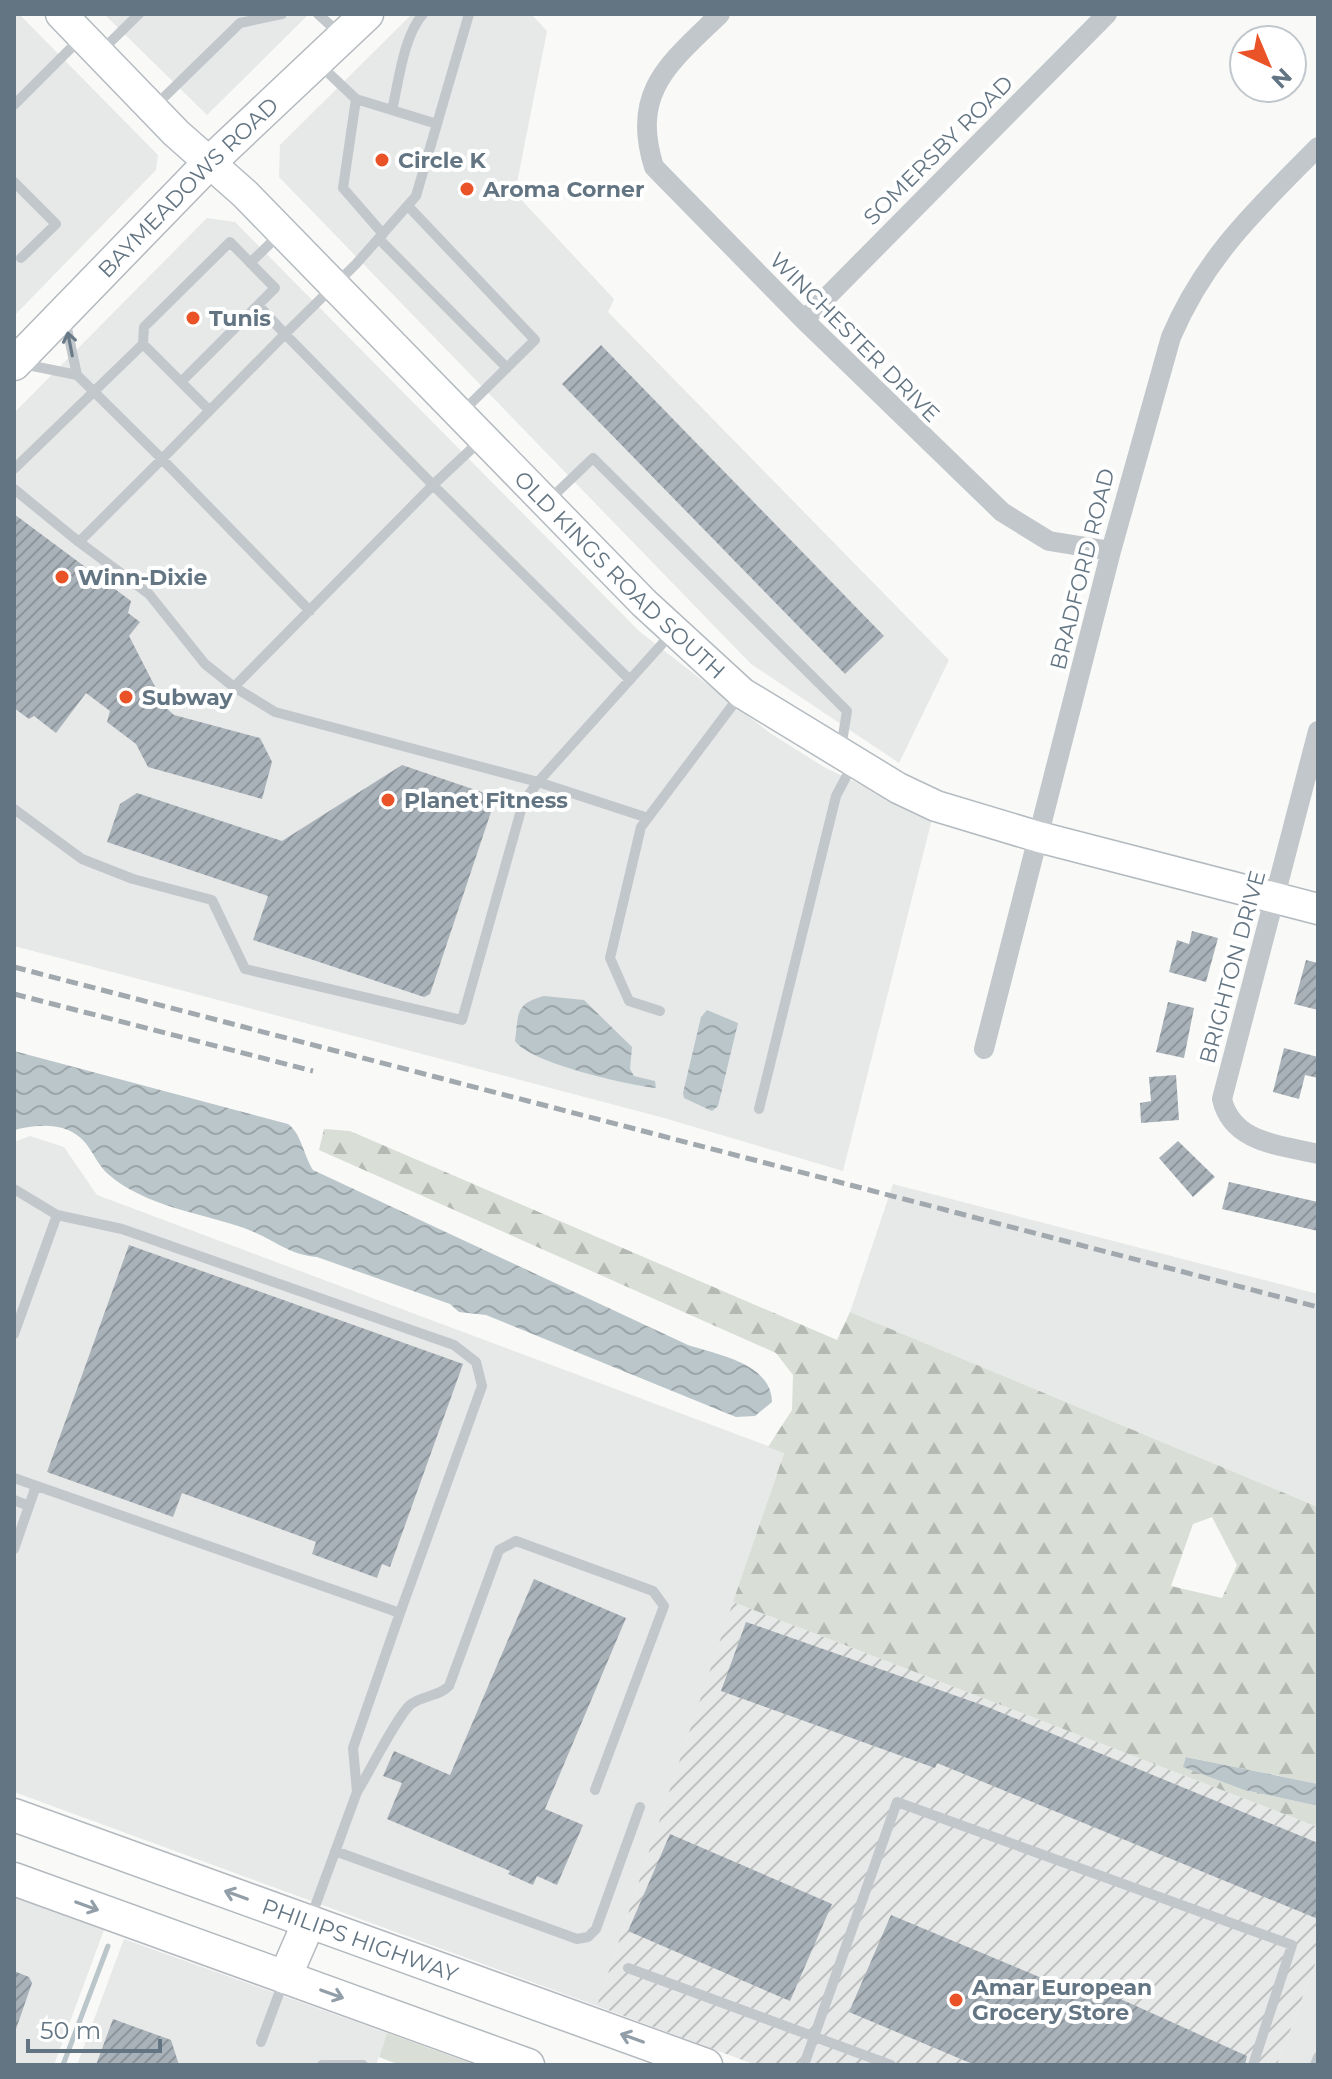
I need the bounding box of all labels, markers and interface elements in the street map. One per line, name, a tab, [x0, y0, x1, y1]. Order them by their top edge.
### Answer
north arrow	[1228, 24, 1308, 104]
text: N	[1266, 62, 1297, 94]
street label: SOMERSBY ROAD	[858, 70, 1019, 231]
street label: BAYMEADOWS ROAD	[92, 92, 284, 283]
place label: Circle K	[398, 147, 486, 174]
marker: Circle K	[373, 151, 391, 169]
place label: Aroma Corner	[482, 176, 644, 203]
marker: Aroma Corner	[458, 180, 476, 198]
street label: WINCHESTER DRIVE	[764, 247, 945, 428]
place label: Tunis	[209, 305, 271, 332]
marker: Tunis	[184, 309, 202, 327]
one-way arrow	[62, 332, 77, 357]
street label: OLD KINGS ROAD SOUTH	[508, 465, 731, 685]
street label: BRADFORD ROAD	[1044, 466, 1121, 673]
place label: Winn-Dixie	[78, 564, 207, 591]
marker: Winn-Dixie	[53, 568, 71, 586]
place label: Subway	[142, 684, 234, 711]
marker: Subway	[117, 688, 135, 706]
place label: Planet Fitness	[404, 787, 568, 814]
marker: Planet Fitness	[379, 791, 397, 809]
street label: BRIGHTON DRIVE	[1194, 868, 1271, 1067]
one-way arrow	[224, 1887, 249, 1901]
street label: PHILIPS HIGHWAY	[258, 1893, 462, 1988]
one-way arrow	[75, 1899, 100, 1914]
place label: Amar European Grocery Store	[971, 1974, 1152, 2026]
one-way arrow	[319, 1988, 344, 2002]
marker: Amar European Grocery Store	[947, 1991, 965, 2009]
scale bar	[28, 2003, 160, 2053]
text: 50 m	[40, 2016, 101, 2045]
one-way arrow	[620, 2030, 645, 2045]

